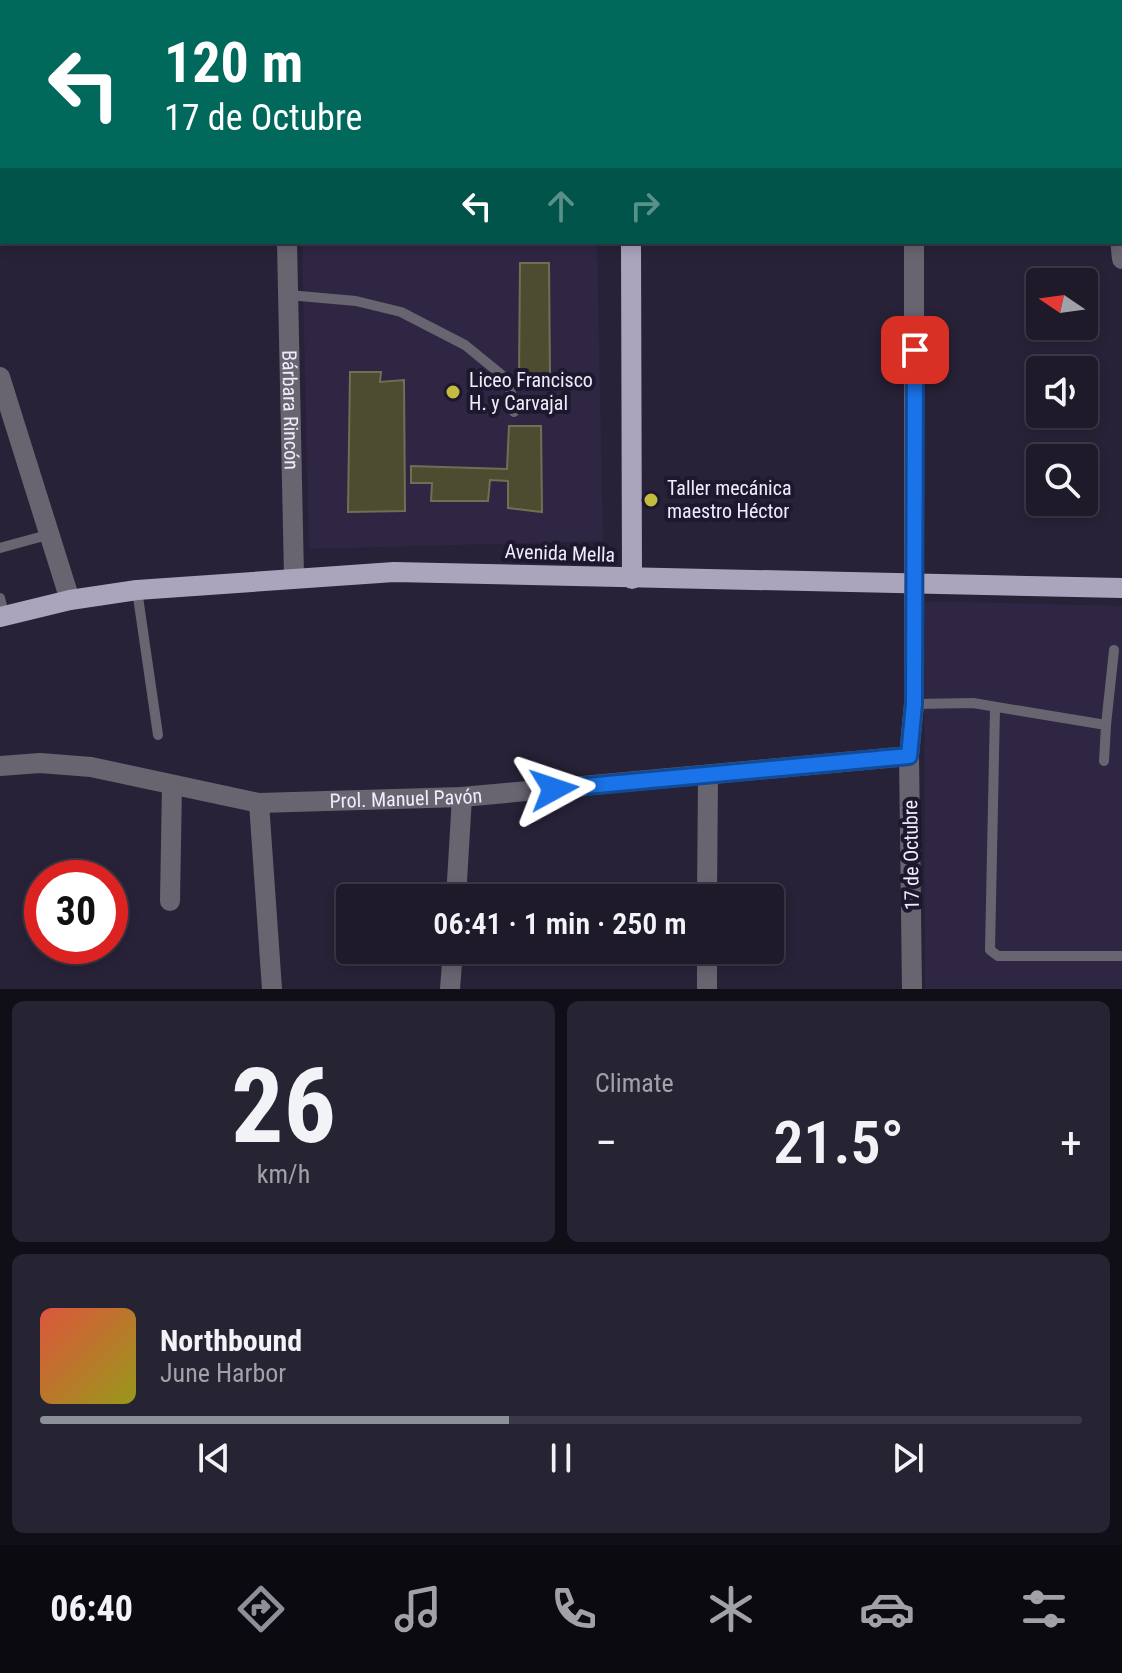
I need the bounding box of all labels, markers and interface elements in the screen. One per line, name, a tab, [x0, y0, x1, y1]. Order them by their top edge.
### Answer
text: 120 m	[164, 30, 303, 96]
icon: left	[32, 32, 136, 136]
text: 17 de Octubre	[164, 97, 362, 139]
icon: left	[455, 184, 499, 228]
icon: ahead	[539, 184, 583, 228]
icon: right	[623, 184, 667, 228]
north arrow	[1026, 268, 1098, 340]
map controls	[1026, 268, 1098, 516]
pin	[881, 316, 949, 384]
icon: arrive	[893, 328, 937, 372]
street label: Bárbara Rincón	[277, 350, 304, 470]
button: sound	[1026, 356, 1098, 428]
place label: Liceo Francisco H. y Carvajal	[469, 368, 593, 415]
marker: Liceo Francisco H. y Carvajal	[444, 383, 462, 401]
button: search	[1026, 444, 1098, 516]
place label: Taller mecánica maestro Héctor	[667, 476, 791, 523]
marker: Taller mecánica maestro Héctor	[642, 491, 660, 509]
street label: Avenida Mella	[504, 539, 616, 567]
position arrow	[512, 747, 596, 831]
street label: Prol. Manuel Pavón	[329, 783, 483, 813]
street label: 17 de Octubre	[898, 800, 924, 910]
speed limit sign: 30	[24, 860, 128, 964]
text: 06:41 · 1 min · 250 m	[433, 906, 687, 941]
text: 26	[231, 1046, 336, 1167]
text: Climate	[595, 1068, 674, 1098]
text: 21.5°	[773, 1107, 904, 1178]
text: −	[595, 1117, 617, 1169]
text: +	[1060, 1117, 1082, 1169]
text: km/h	[257, 1159, 310, 1189]
text: Northbound	[160, 1323, 302, 1358]
text: June Harbor	[160, 1358, 286, 1388]
icon: previous	[192, 1436, 236, 1480]
icon: pause	[539, 1436, 583, 1480]
icon: next	[886, 1436, 930, 1480]
icon: directions	[233, 1581, 289, 1637]
icon: music	[390, 1581, 446, 1637]
icon: phone	[546, 1581, 602, 1637]
icon: climate	[703, 1581, 759, 1637]
icon: car	[859, 1581, 915, 1637]
icon: filters	[1016, 1581, 1072, 1637]
text: 06:40	[50, 1588, 133, 1630]

